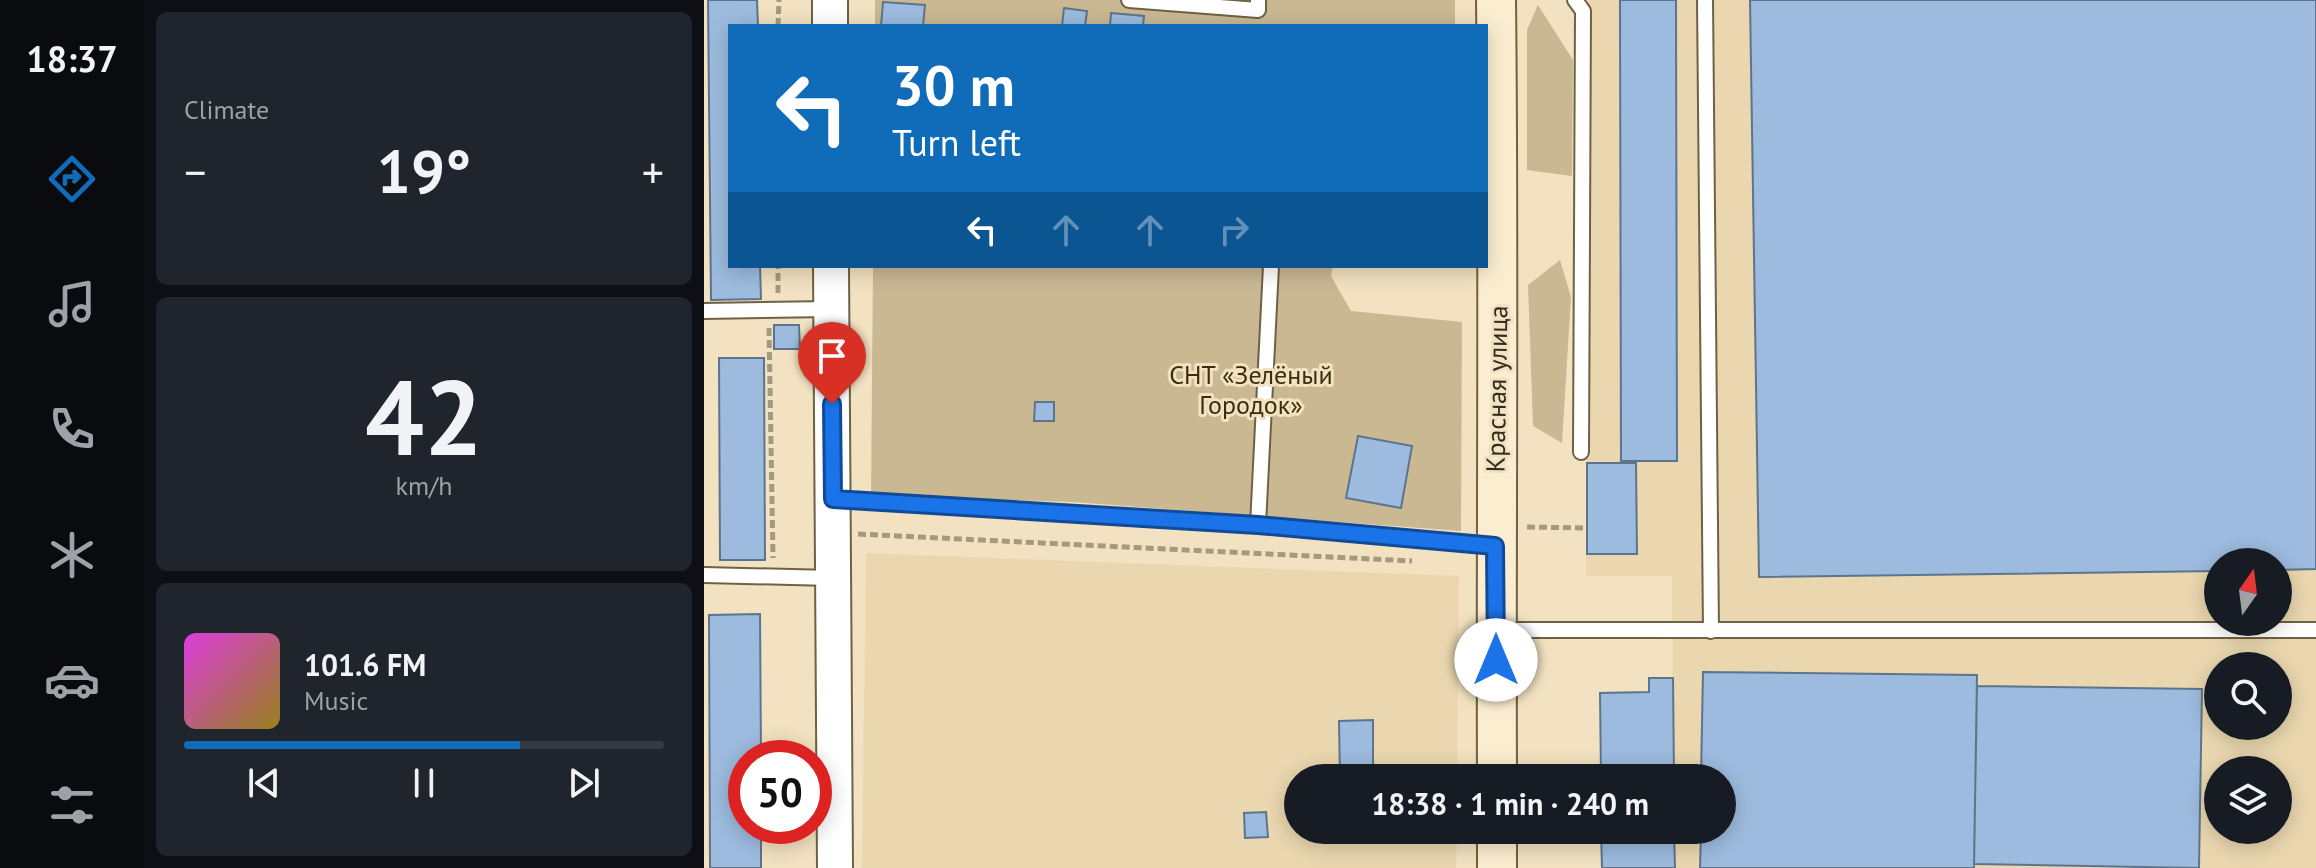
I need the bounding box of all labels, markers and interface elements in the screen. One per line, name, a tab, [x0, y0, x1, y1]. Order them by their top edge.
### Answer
text: 18:37	[26, 35, 118, 82]
text: 30 m	[892, 49, 1015, 121]
icon: left	[760, 56, 864, 160]
text: Climate	[184, 93, 269, 126]
text: Turn left	[892, 119, 1021, 166]
text: 19°	[377, 132, 471, 210]
text: −	[184, 143, 206, 200]
text: +	[642, 143, 664, 200]
icon: directions	[44, 151, 100, 207]
icon: left	[960, 208, 1004, 252]
icon: ahead	[1044, 208, 1088, 252]
icon: ahead	[1128, 208, 1172, 252]
icon: right	[1212, 208, 1256, 252]
icon: music	[44, 276, 100, 332]
street label: Красная улица	[1479, 305, 1514, 473]
pin	[798, 322, 866, 404]
icon: arrive	[810, 334, 854, 378]
text: 42	[365, 349, 483, 484]
park label: СНТ «Зелёный Городок»	[1169, 358, 1333, 421]
icon: phone	[44, 401, 100, 457]
text: km/h	[396, 469, 453, 502]
icon: climate	[44, 527, 100, 583]
north arrow	[2204, 548, 2292, 636]
map controls	[2204, 548, 2292, 844]
position arrow	[1454, 618, 1538, 702]
text: 101.6 FM	[304, 645, 426, 684]
icon: car	[44, 652, 100, 708]
button: search	[2204, 652, 2292, 740]
text: Music	[304, 684, 368, 717]
speed limit sign: 50	[728, 740, 832, 844]
button: layers	[2204, 756, 2292, 844]
icon: previous	[242, 761, 286, 805]
icon: pause	[402, 761, 446, 805]
icon: next	[562, 761, 606, 805]
icon: filters	[44, 777, 100, 833]
text: 18:38 · 1 min · 240 m	[1371, 784, 1649, 823]

